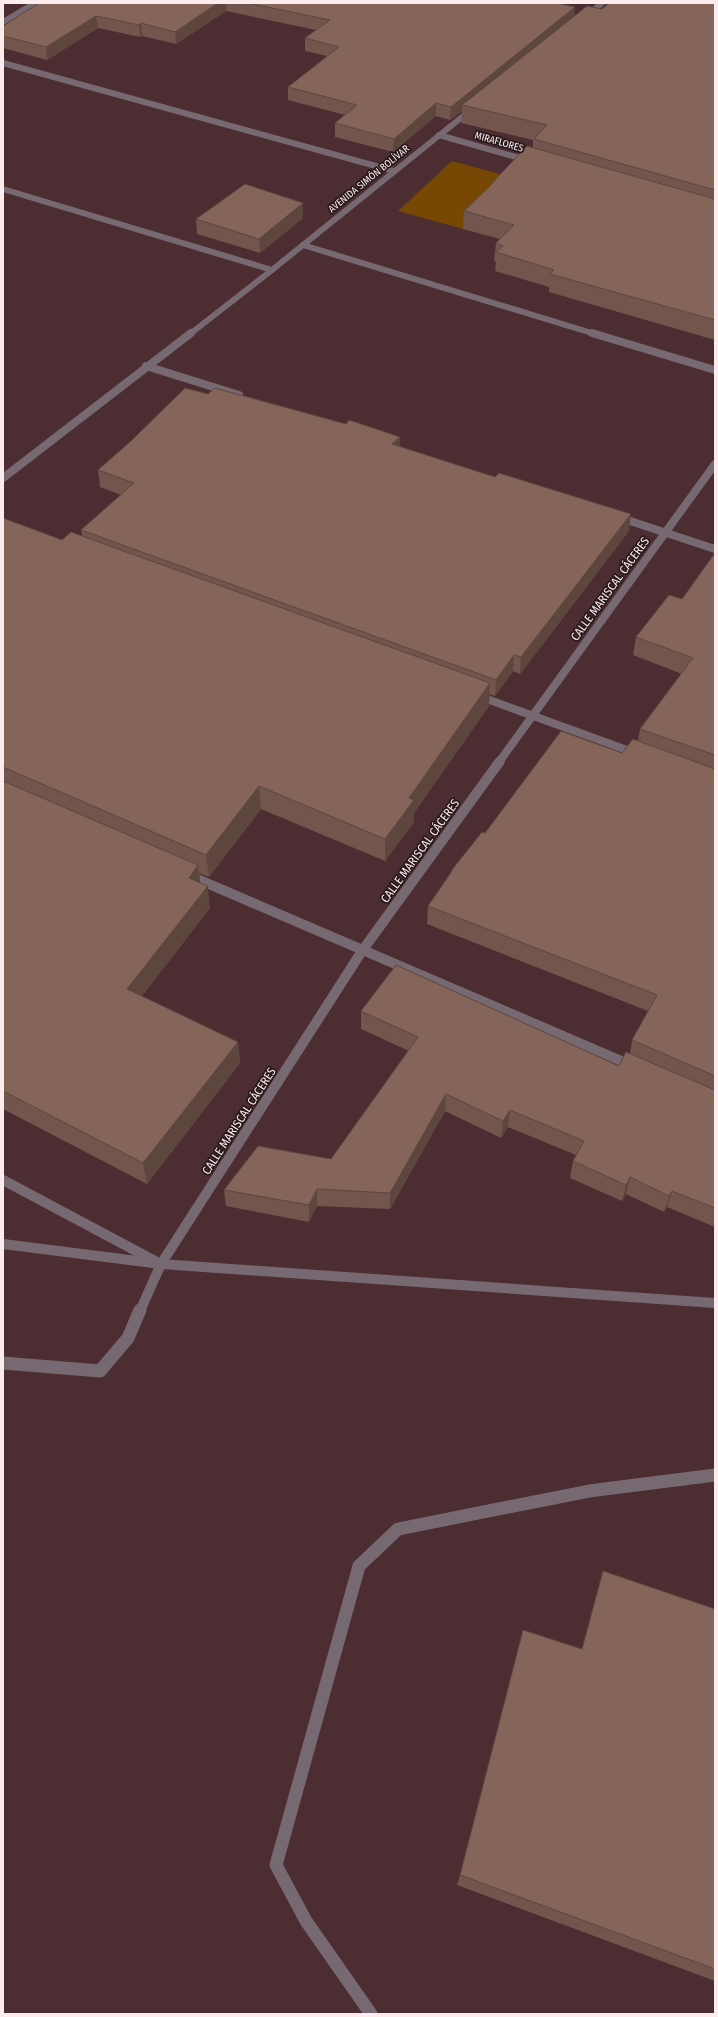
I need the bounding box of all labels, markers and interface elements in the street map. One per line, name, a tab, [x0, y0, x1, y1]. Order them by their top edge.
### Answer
street label: MIRAFLORES	[473, 129, 525, 155]
street label: AVENIDA SIMÓN BOLÍVAR	[325, 141, 412, 215]
street label: CALLE MARISCAL CÁCERES	[567, 534, 652, 643]
street label: CALLE MARISCAL CÁCERES	[377, 796, 462, 905]
street label: CALLE MARISCAL CÁCERES	[198, 1064, 279, 1177]

